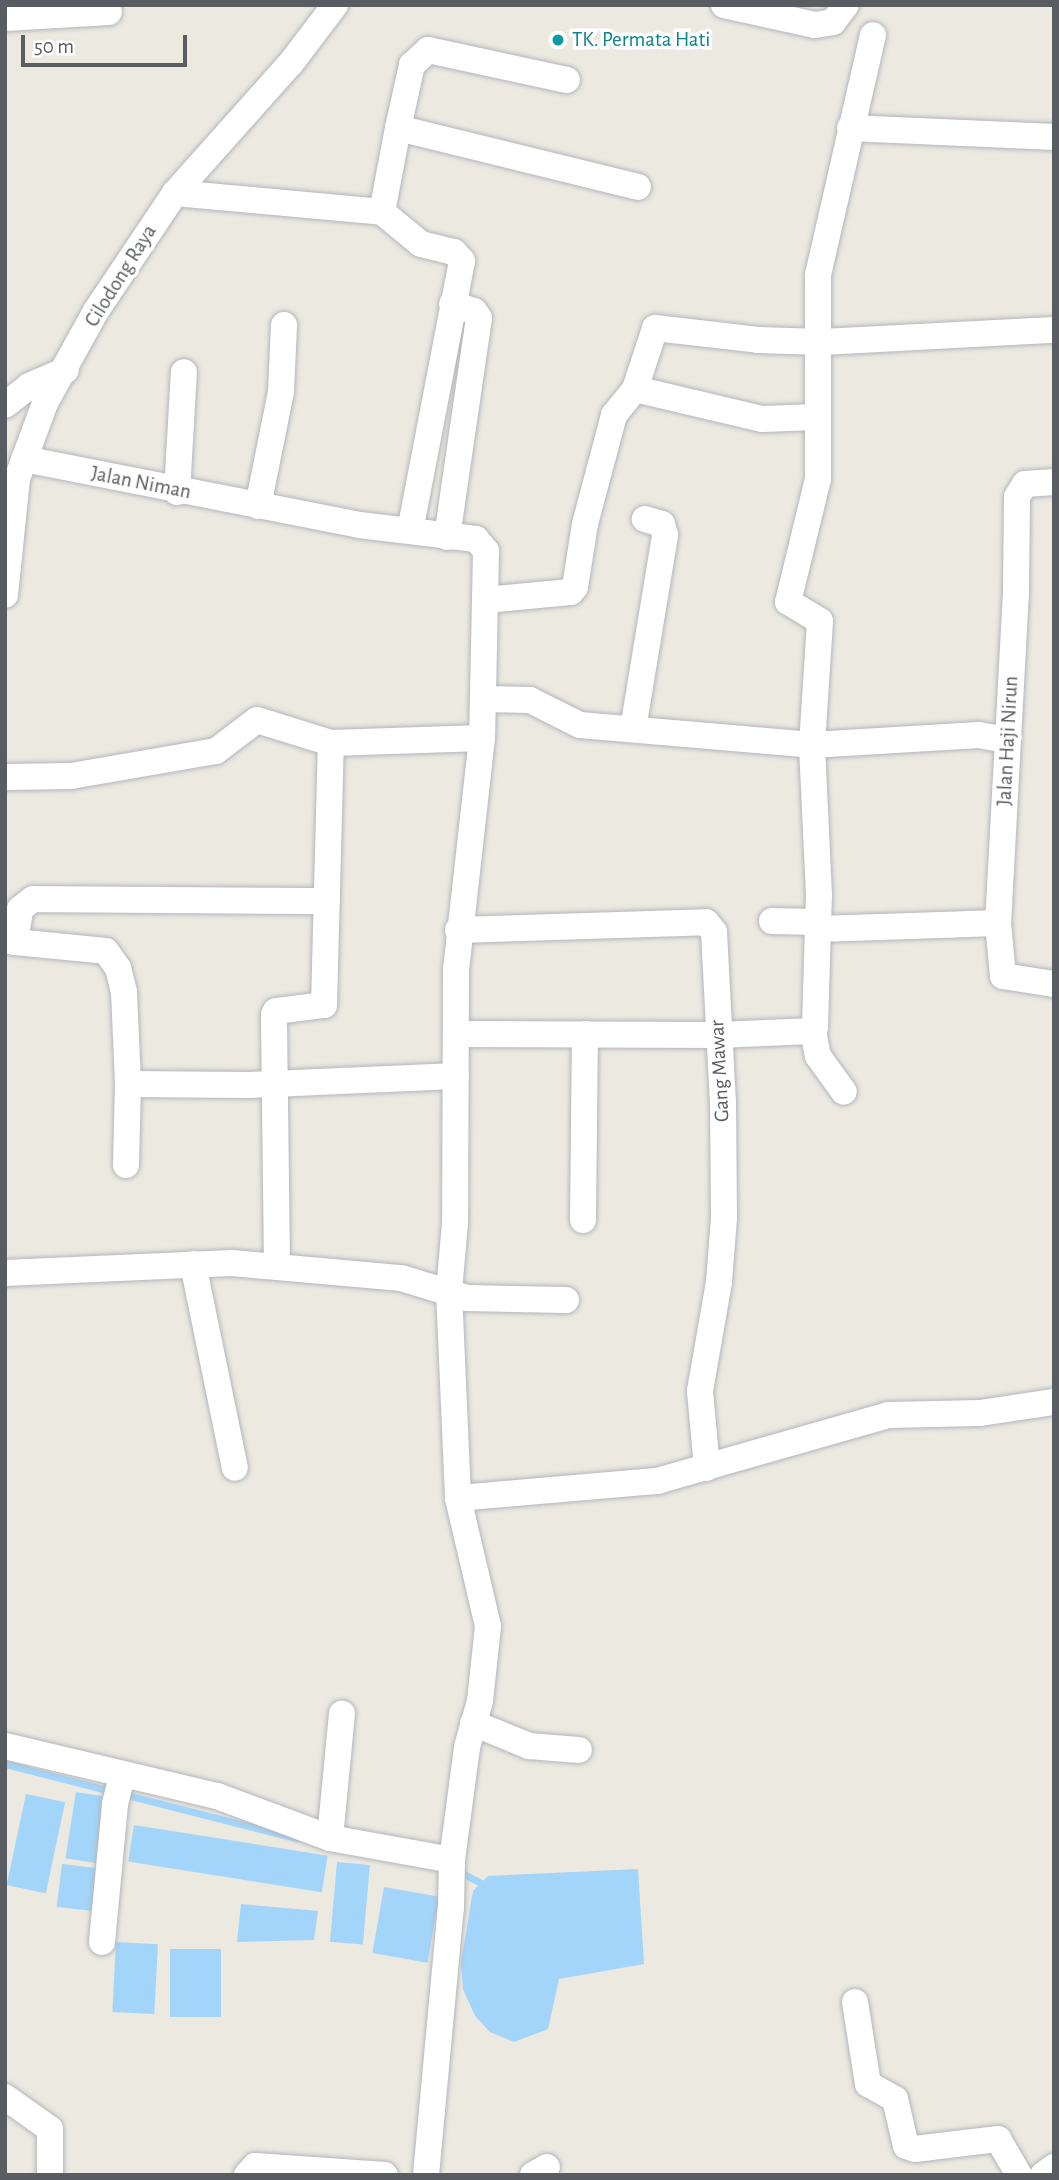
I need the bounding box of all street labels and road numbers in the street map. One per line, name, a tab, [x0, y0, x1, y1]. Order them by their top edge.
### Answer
street label: Cilodong Raya	[80, 220, 162, 332]
street label: Jalan Niman	[89, 461, 193, 505]
street label: Jalan Haji Nirun	[992, 675, 1024, 807]
street label: Gang Mawar	[705, 1019, 735, 1123]

